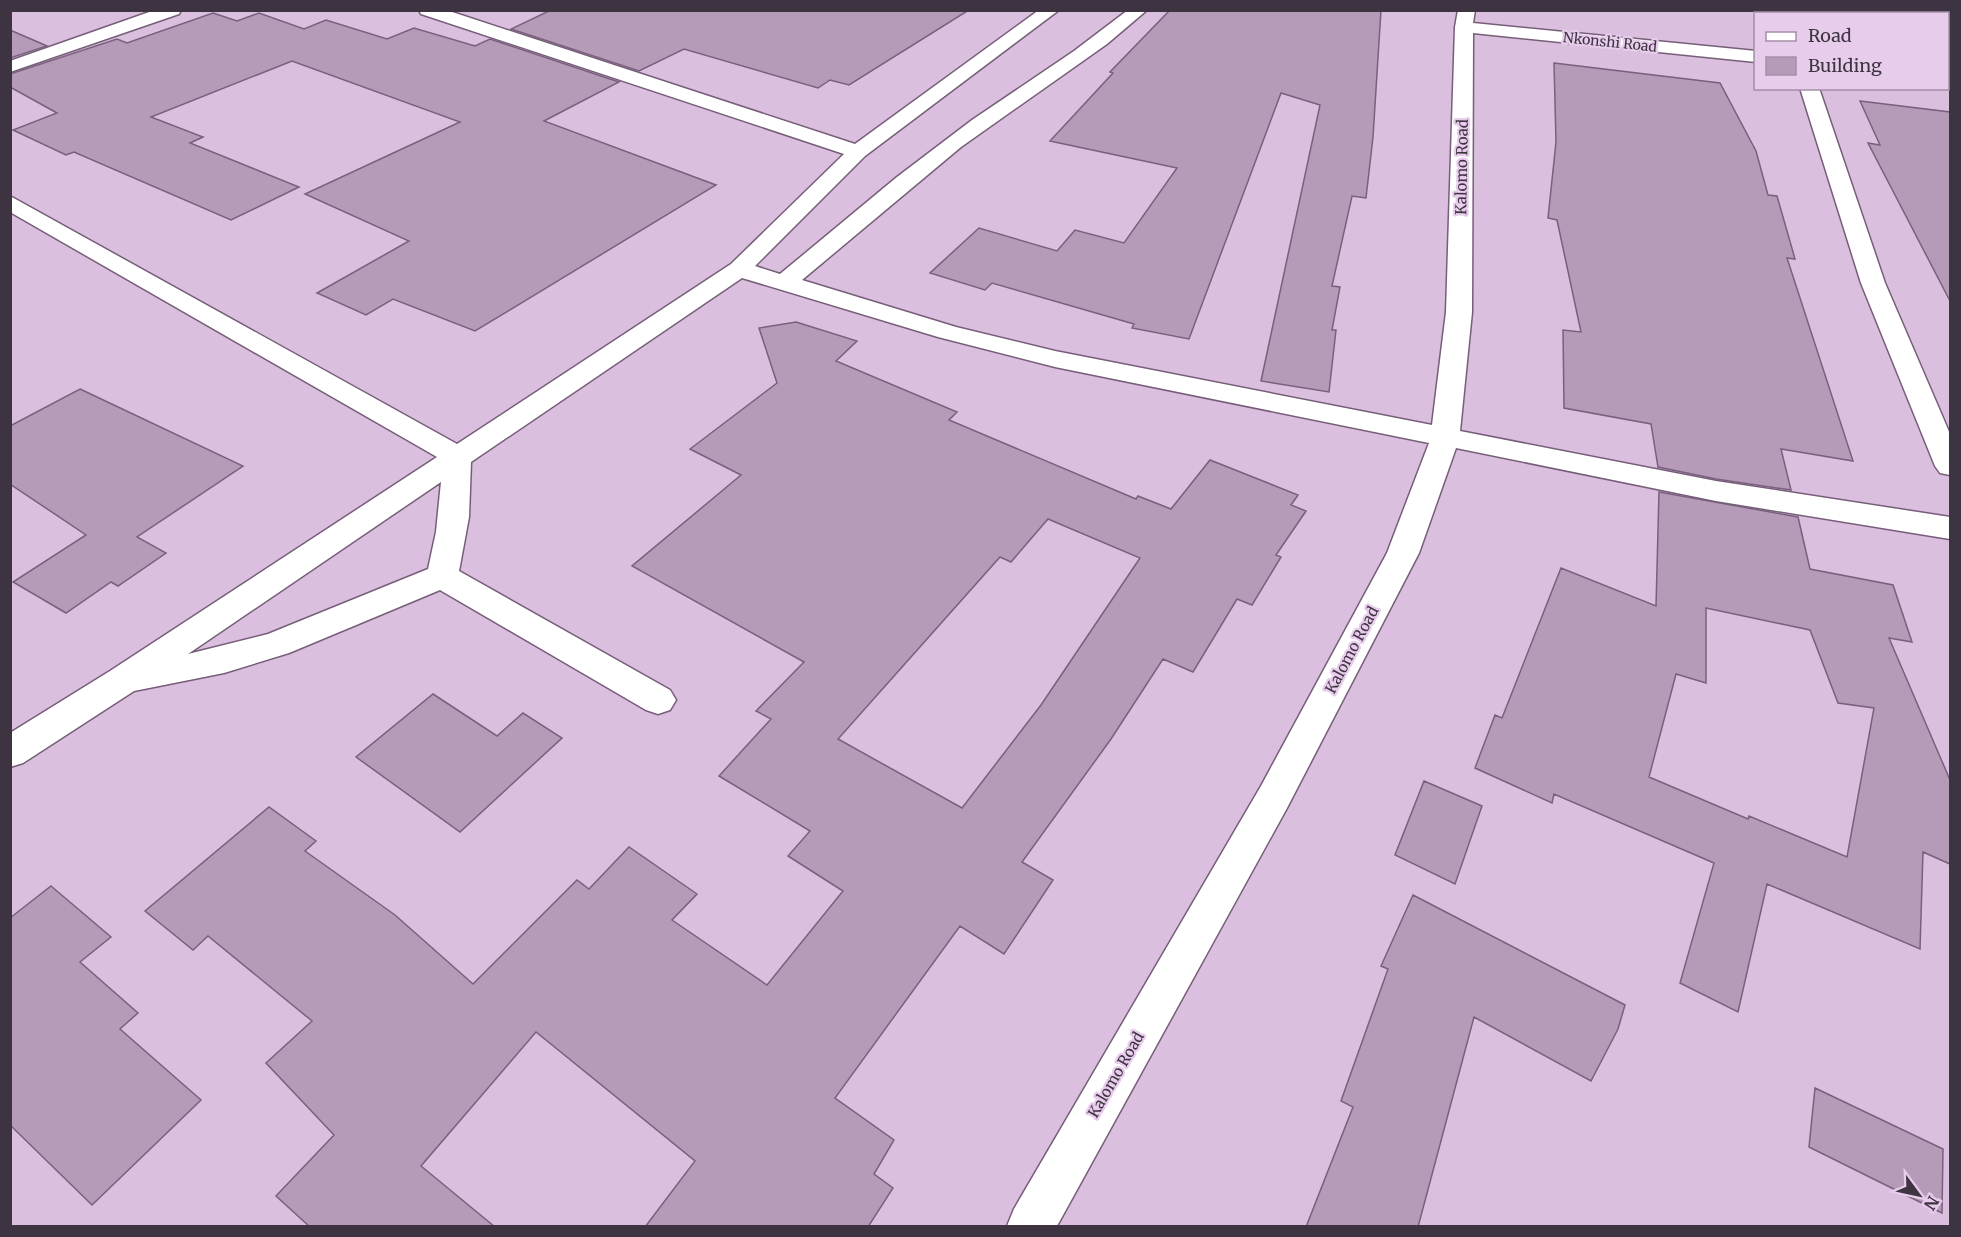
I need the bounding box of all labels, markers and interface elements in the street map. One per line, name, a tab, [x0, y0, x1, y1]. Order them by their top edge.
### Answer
legend	[1754, 12, 1949, 90]
text: Road	[1808, 24, 1852, 47]
street label: Nkonshi Road	[1562, 28, 1659, 56]
text: Building	[1808, 54, 1882, 77]
street label: Kalomo Road	[1451, 119, 1472, 215]
street label: Kalomo Road	[1321, 603, 1382, 697]
street label: Kalomo Road	[1083, 1029, 1148, 1121]
north arrow	[1889, 1165, 1949, 1225]
text: N	[1920, 1192, 1943, 1214]

